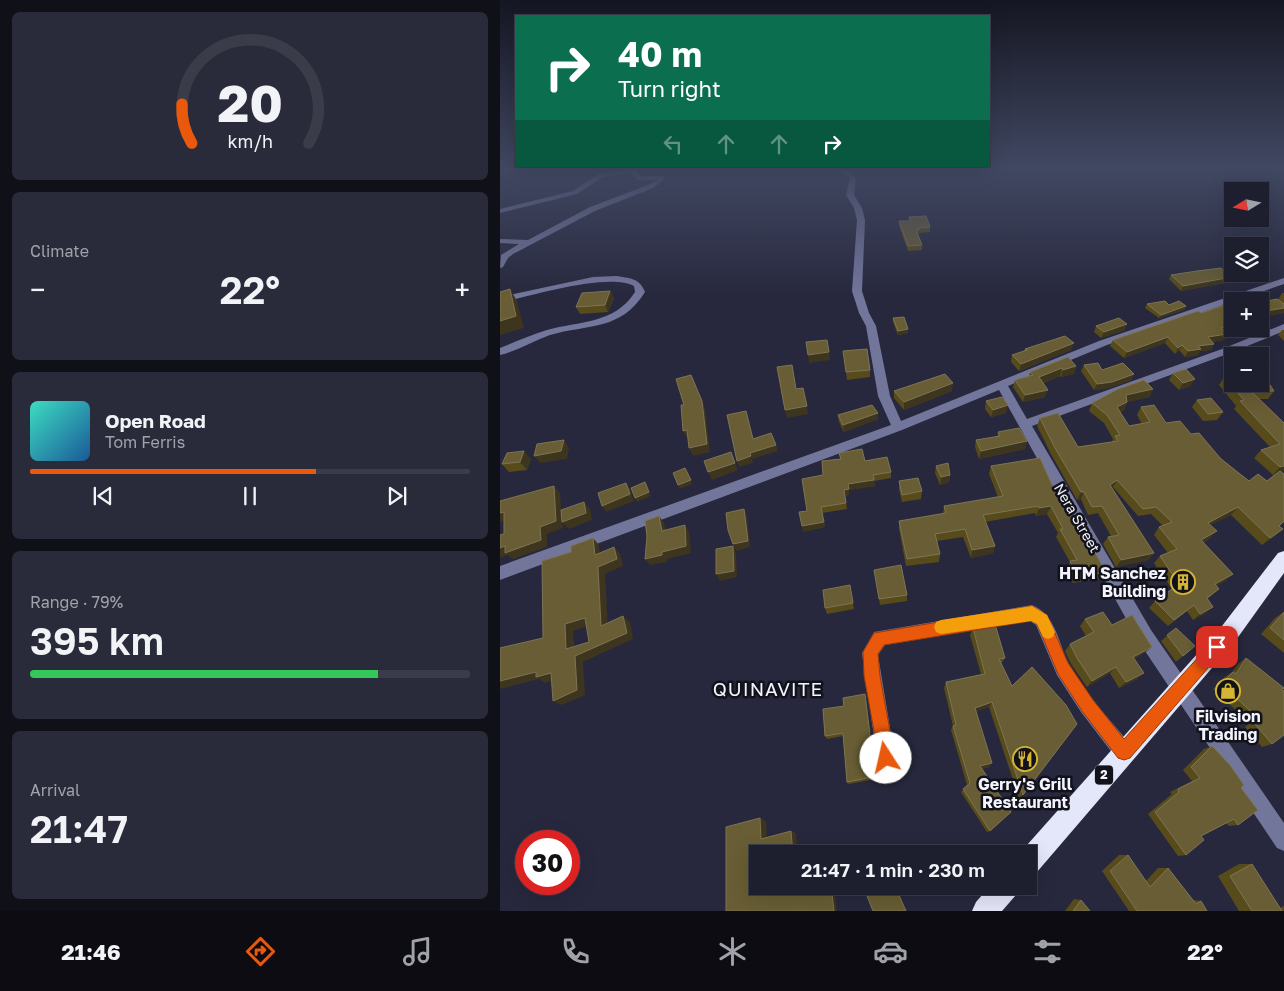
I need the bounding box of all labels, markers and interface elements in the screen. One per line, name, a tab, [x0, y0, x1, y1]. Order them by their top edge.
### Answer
text: 40 m	[618, 33, 702, 75]
icon: right	[535, 35, 600, 100]
text: 20	[217, 71, 283, 133]
text: Turn right	[618, 75, 721, 102]
text: km/h	[227, 130, 273, 152]
icon: left	[659, 130, 687, 158]
icon: ahead	[712, 130, 740, 158]
icon: ahead	[765, 130, 793, 158]
icon: right	[818, 130, 846, 158]
north arrow	[1224, 182, 1269, 228]
map controls	[1224, 182, 1269, 392]
button: layers	[1224, 237, 1269, 282]
text: Climate	[30, 241, 89, 261]
text: 22°	[220, 267, 280, 312]
text: −	[30, 273, 45, 306]
text: +	[455, 273, 470, 306]
button: +	[1224, 292, 1269, 337]
button: −	[1224, 347, 1269, 392]
text: Open Road	[105, 409, 206, 432]
text: Tom Ferris	[105, 432, 185, 452]
street label: Nera Street	[1051, 480, 1104, 555]
icon: previous	[89, 482, 117, 510]
icon: pause	[236, 482, 264, 510]
icon: next	[383, 482, 411, 510]
place label: HTM Sanchez Building	[1059, 563, 1166, 601]
building icon: HTM Sanchez Building	[1170, 569, 1196, 595]
text: Range · 79%	[30, 592, 123, 612]
text: 395 km	[30, 618, 164, 663]
pin	[1196, 626, 1238, 668]
icon: arrive	[1203, 633, 1231, 661]
district label: QUINAVITE	[713, 677, 823, 700]
shop icon: Filvision Trading	[1215, 678, 1241, 704]
place label: Filvision Trading	[1195, 706, 1261, 744]
position arrow	[859, 731, 911, 783]
restaurant icon: Gerry's Grill Restaurant	[1012, 746, 1038, 772]
road number: 2	[1095, 766, 1113, 784]
place label: Gerry's Grill Restaurant	[978, 774, 1073, 812]
text: Arrival	[30, 780, 80, 800]
text: 21:47	[30, 806, 128, 851]
speed limit sign: 30	[515, 830, 580, 895]
text: 21:47 · 1 min · 230 m	[801, 858, 985, 881]
icon: directions	[243, 934, 278, 969]
icon: music	[400, 934, 435, 969]
icon: phone	[558, 934, 593, 969]
icon: climate	[715, 934, 750, 969]
icon: car	[873, 934, 908, 969]
icon: filters	[1030, 934, 1065, 969]
text: 21:46	[61, 938, 121, 965]
text: 22°	[1187, 938, 1223, 965]

